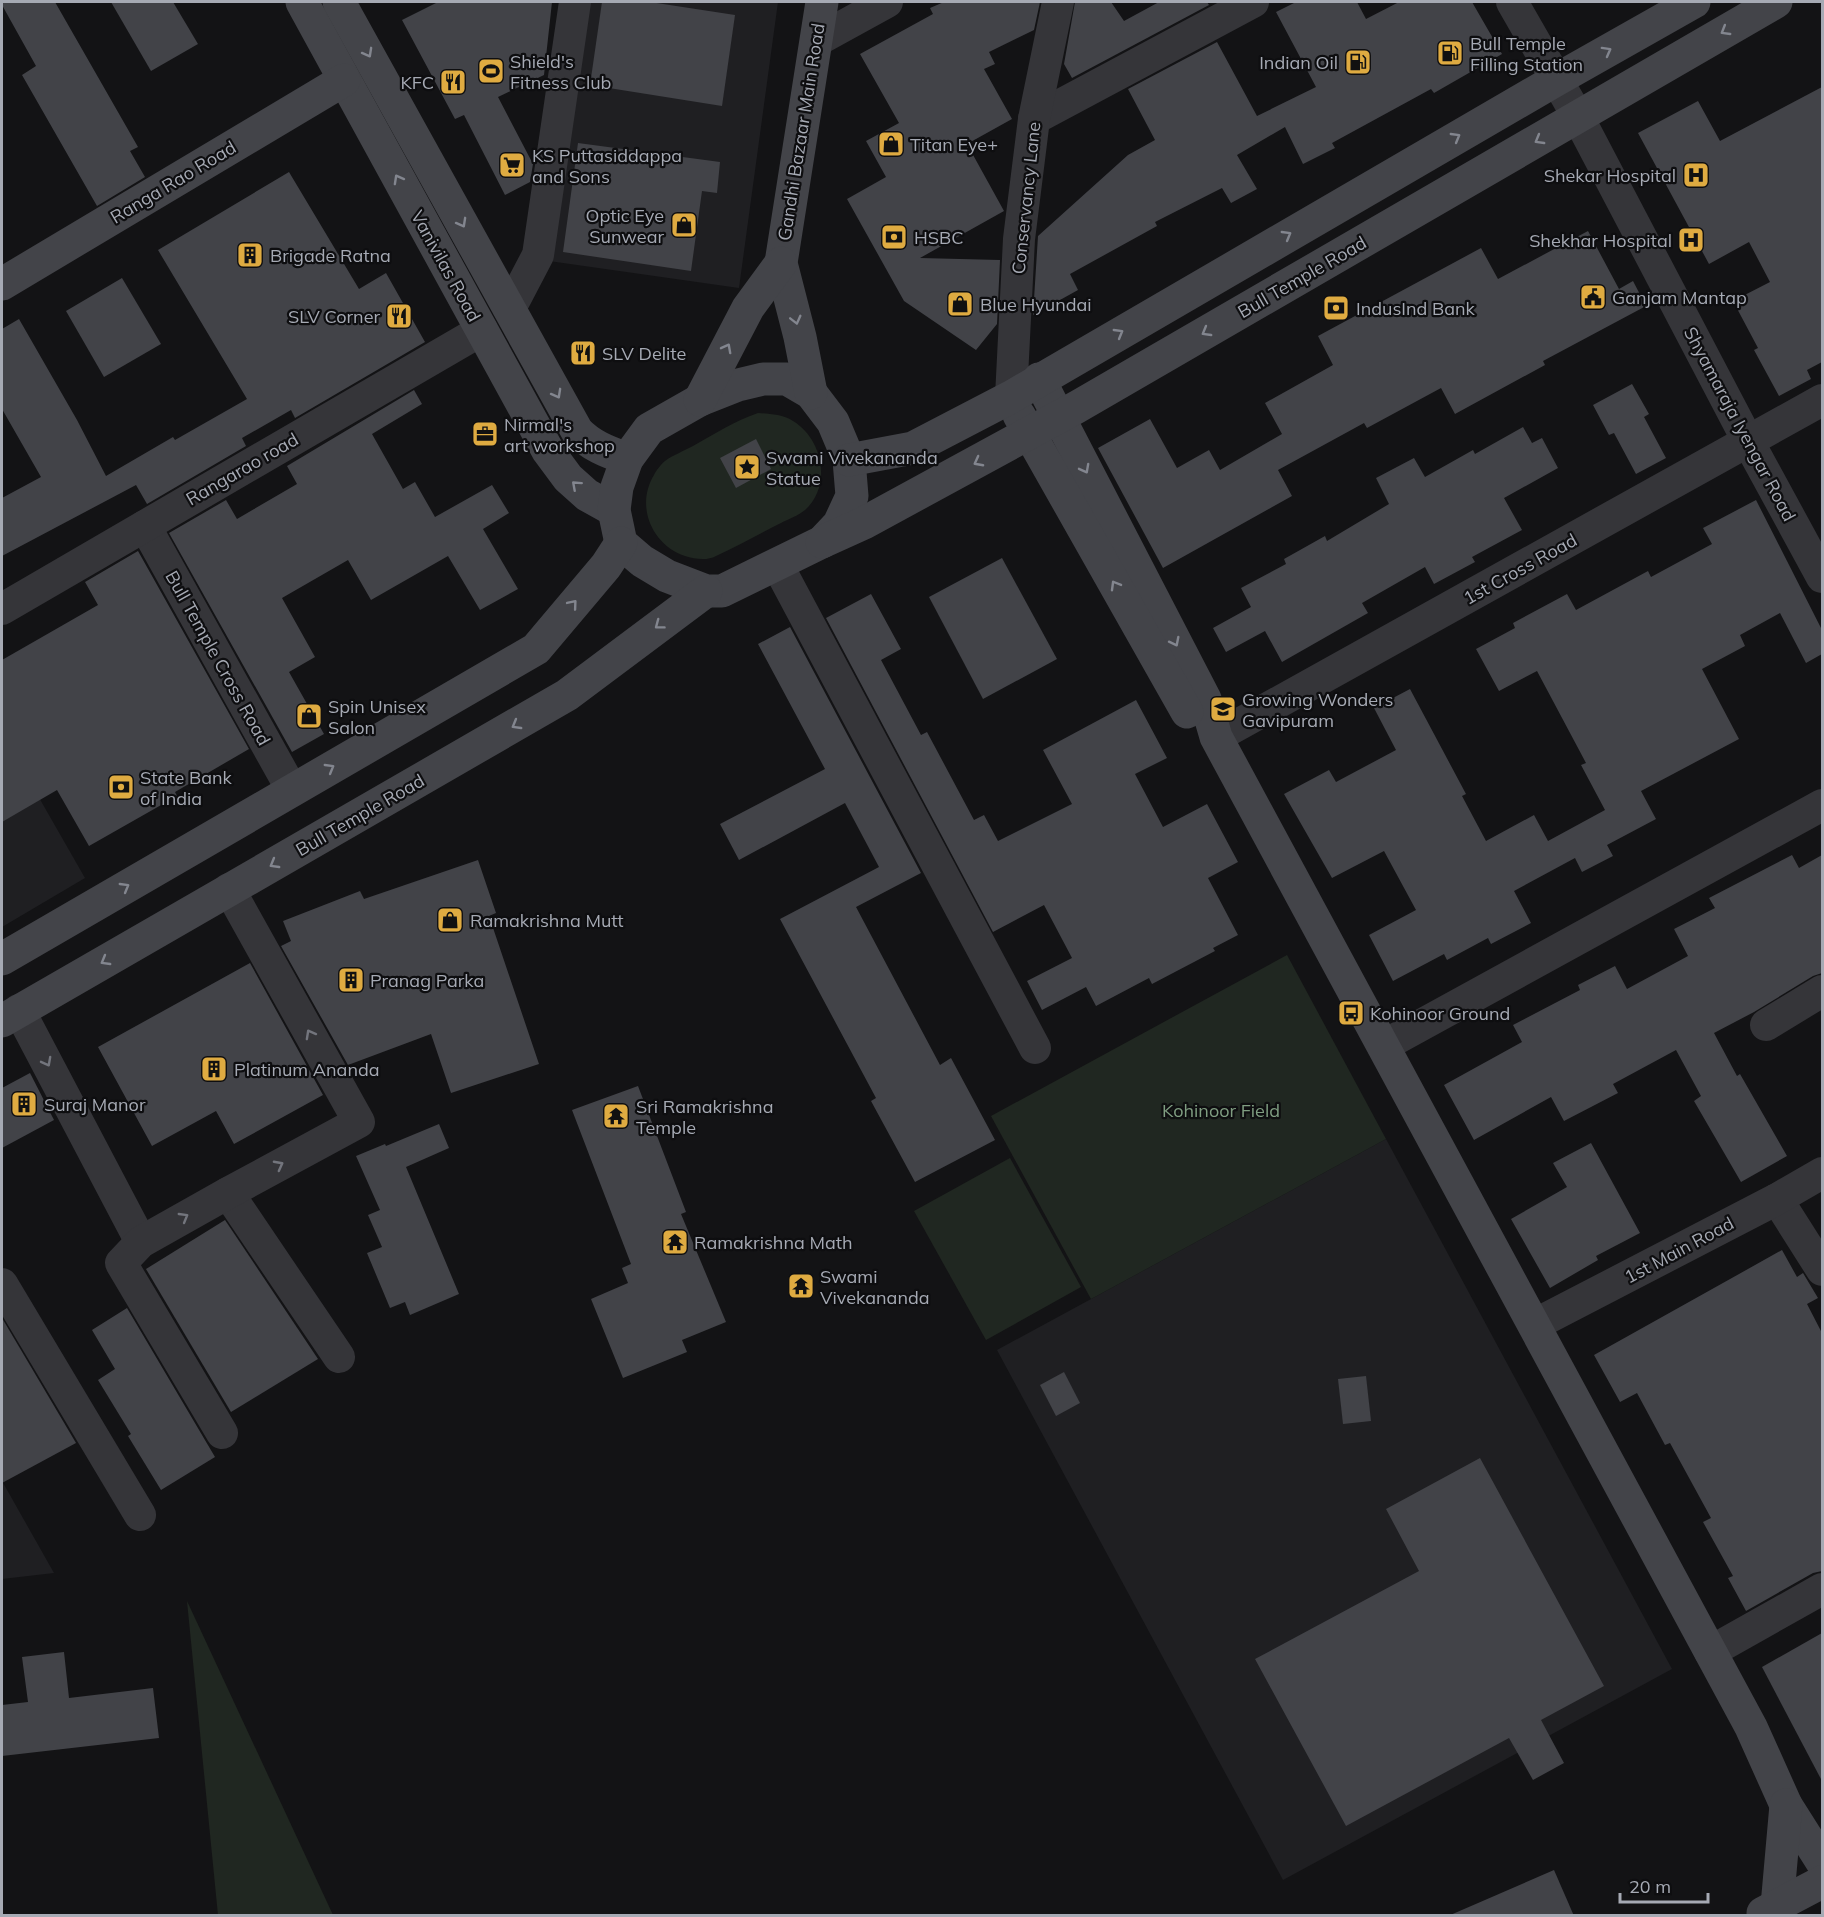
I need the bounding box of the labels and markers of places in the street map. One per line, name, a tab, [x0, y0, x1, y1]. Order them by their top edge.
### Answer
place label: Bull Temple Filling Station	[1470, 32, 1583, 76]
fuel station icon: Bull Temple Filling Station	[1435, 38, 1465, 68]
fuel station icon: Indian Oil	[1343, 47, 1373, 77]
place label: Shield's Fitness Club	[510, 50, 611, 94]
place label: Indian Oil	[1259, 51, 1338, 74]
sports icon: Shield's Fitness Club	[476, 56, 506, 86]
restaurant icon: KFC	[438, 67, 468, 97]
place label: KFC	[400, 71, 434, 94]
shop icon: Titan Eye+	[876, 129, 906, 159]
place label: Titan Eye+	[910, 133, 998, 156]
place label: KS Puttasiddappa and Sons	[532, 144, 682, 188]
supermarket icon: KS Puttasiddappa and Sons	[497, 150, 527, 180]
hospital icon: Shekar Hospital	[1681, 160, 1711, 190]
place label: Shekar Hospital	[1544, 164, 1676, 187]
place label: Optic Eye Sunwear	[586, 204, 664, 248]
shop icon: Optic Eye Sunwear	[669, 210, 699, 240]
bank icon: HSBC	[879, 222, 909, 252]
hospital icon: Shekhar Hospital	[1676, 225, 1706, 255]
place label: HSBC	[914, 226, 964, 249]
place label: Shekhar Hospital	[1529, 229, 1672, 252]
building icon: Brigade Ratna	[235, 240, 265, 270]
place label: Brigade Ratna	[270, 244, 391, 267]
public building icon: Ganjam Mantap	[1578, 282, 1608, 312]
place label: Ganjam Mantap	[1612, 286, 1747, 309]
shop icon: Blue Hyundai	[945, 289, 975, 319]
place label: Blue Hyundai	[980, 293, 1092, 316]
bank icon: IndusInd Bank	[1321, 293, 1351, 323]
place label: IndusInd Bank	[1356, 297, 1476, 320]
restaurant icon: SLV Corner	[384, 301, 414, 331]
place label: SLV Corner	[288, 305, 380, 328]
restaurant icon: SLV Delite	[568, 338, 598, 368]
place label: SLV Delite	[602, 342, 686, 365]
place label: Nirmal's art workshop	[504, 413, 615, 457]
office icon: Nirmal's art workshop	[470, 419, 500, 449]
place label: Swami Vivekananda Statue	[766, 446, 938, 490]
place icon: Swami Vivekananda Statue	[732, 452, 762, 482]
place label: Growing Wonders Gavipuram	[1242, 688, 1394, 732]
school or university icon: Growing Wonders Gavipuram	[1208, 694, 1238, 724]
place label: Spin Unisex Salon	[328, 695, 426, 739]
shop icon: Spin Unisex Salon	[294, 701, 324, 731]
place label: State Bank of India	[140, 766, 233, 810]
bank icon: State Bank of India	[106, 772, 136, 802]
shop icon: Ramakrishna Mutt	[435, 905, 465, 935]
place label: Ramakrishna Mutt	[470, 909, 624, 932]
building icon: Pranag Parka	[336, 965, 366, 995]
place label: Pranag Parka	[370, 969, 484, 992]
bus stop icon: Kohinoor Ground	[1336, 998, 1366, 1028]
place label: Kohinoor Ground	[1370, 1002, 1510, 1025]
building icon: Platinum Ananda	[199, 1054, 229, 1084]
place label: Platinum Ananda	[234, 1058, 380, 1081]
building icon: Suraj Manor	[9, 1089, 39, 1119]
place label: Suraj Manor	[44, 1093, 146, 1116]
place label: Sri Ramakrishna Temple	[636, 1095, 773, 1139]
temple icon: Sri Ramakrishna Temple	[601, 1101, 631, 1131]
temple icon: Ramakrishna Math	[660, 1227, 690, 1257]
place label: Ramakrishna Math	[694, 1231, 853, 1254]
place label: Swami Vivekananda	[820, 1265, 930, 1309]
temple icon: Swami Vivekananda	[786, 1271, 816, 1301]

